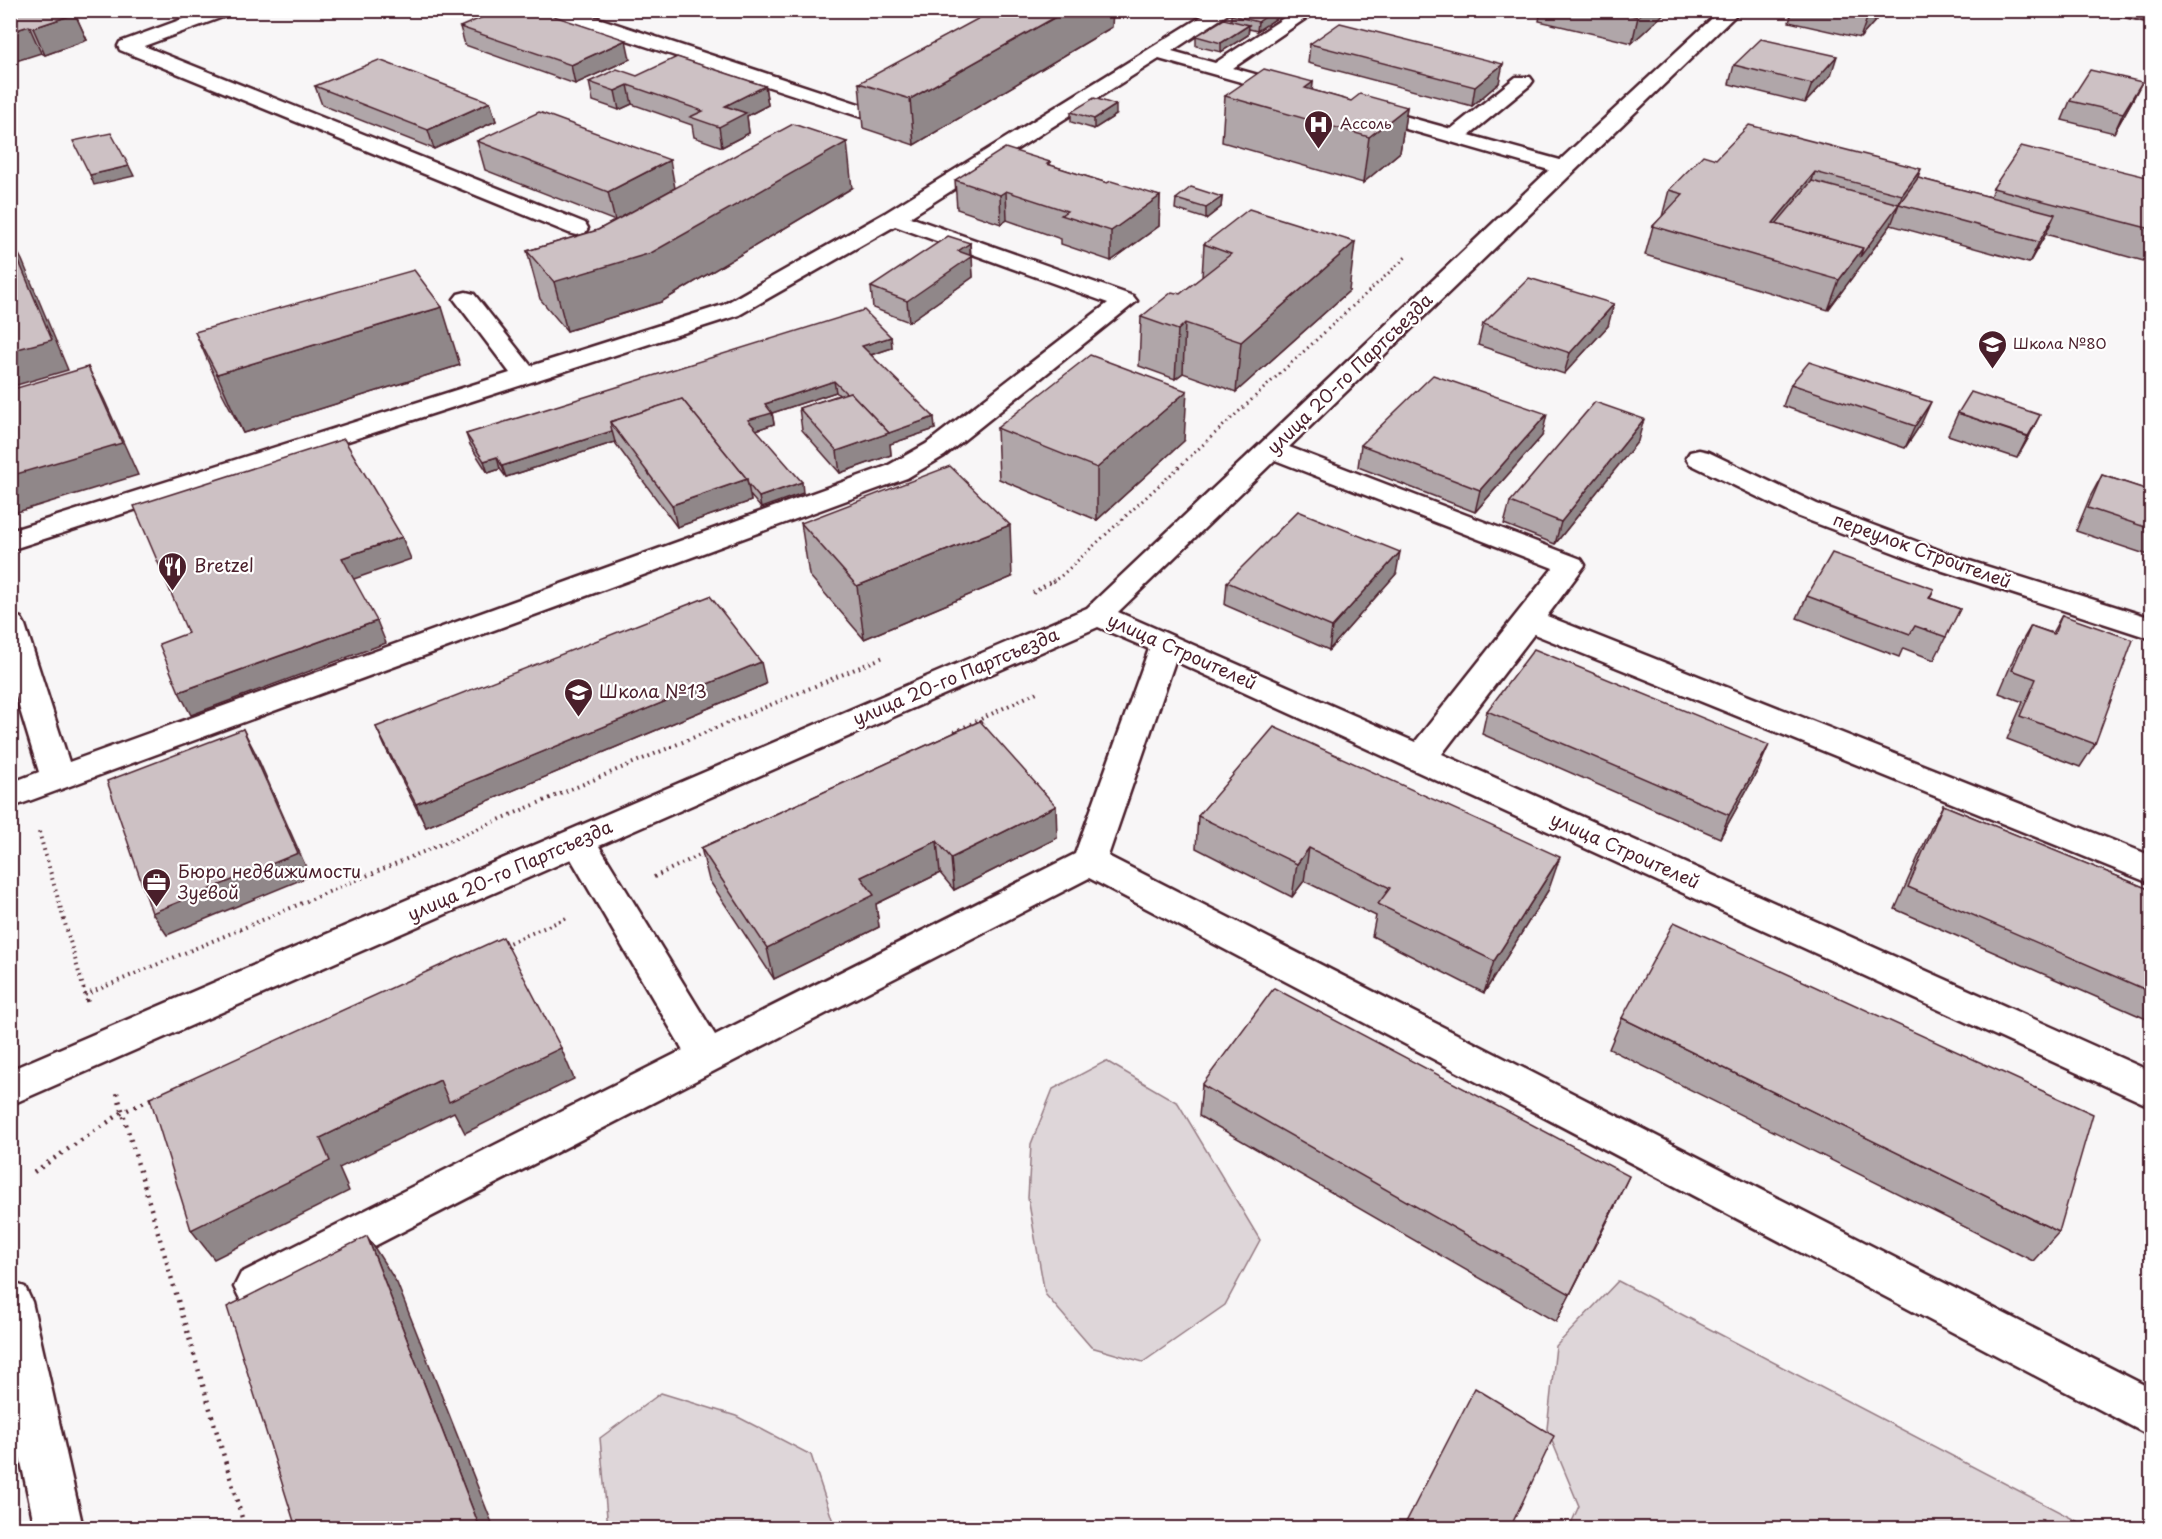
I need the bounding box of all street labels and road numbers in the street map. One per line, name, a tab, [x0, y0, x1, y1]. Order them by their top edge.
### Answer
street label: улица 20-го Партсъезда	[1260, 286, 1439, 460]
street label: переулок Строителей	[1830, 505, 2015, 594]
street label: улица Строителей	[1104, 606, 1262, 696]
street label: улица 20-го Партсъезда	[848, 620, 1063, 731]
street label: улица Строителей	[1547, 805, 1705, 895]
street label: улица 20-го Партсъезда	[403, 812, 617, 927]

